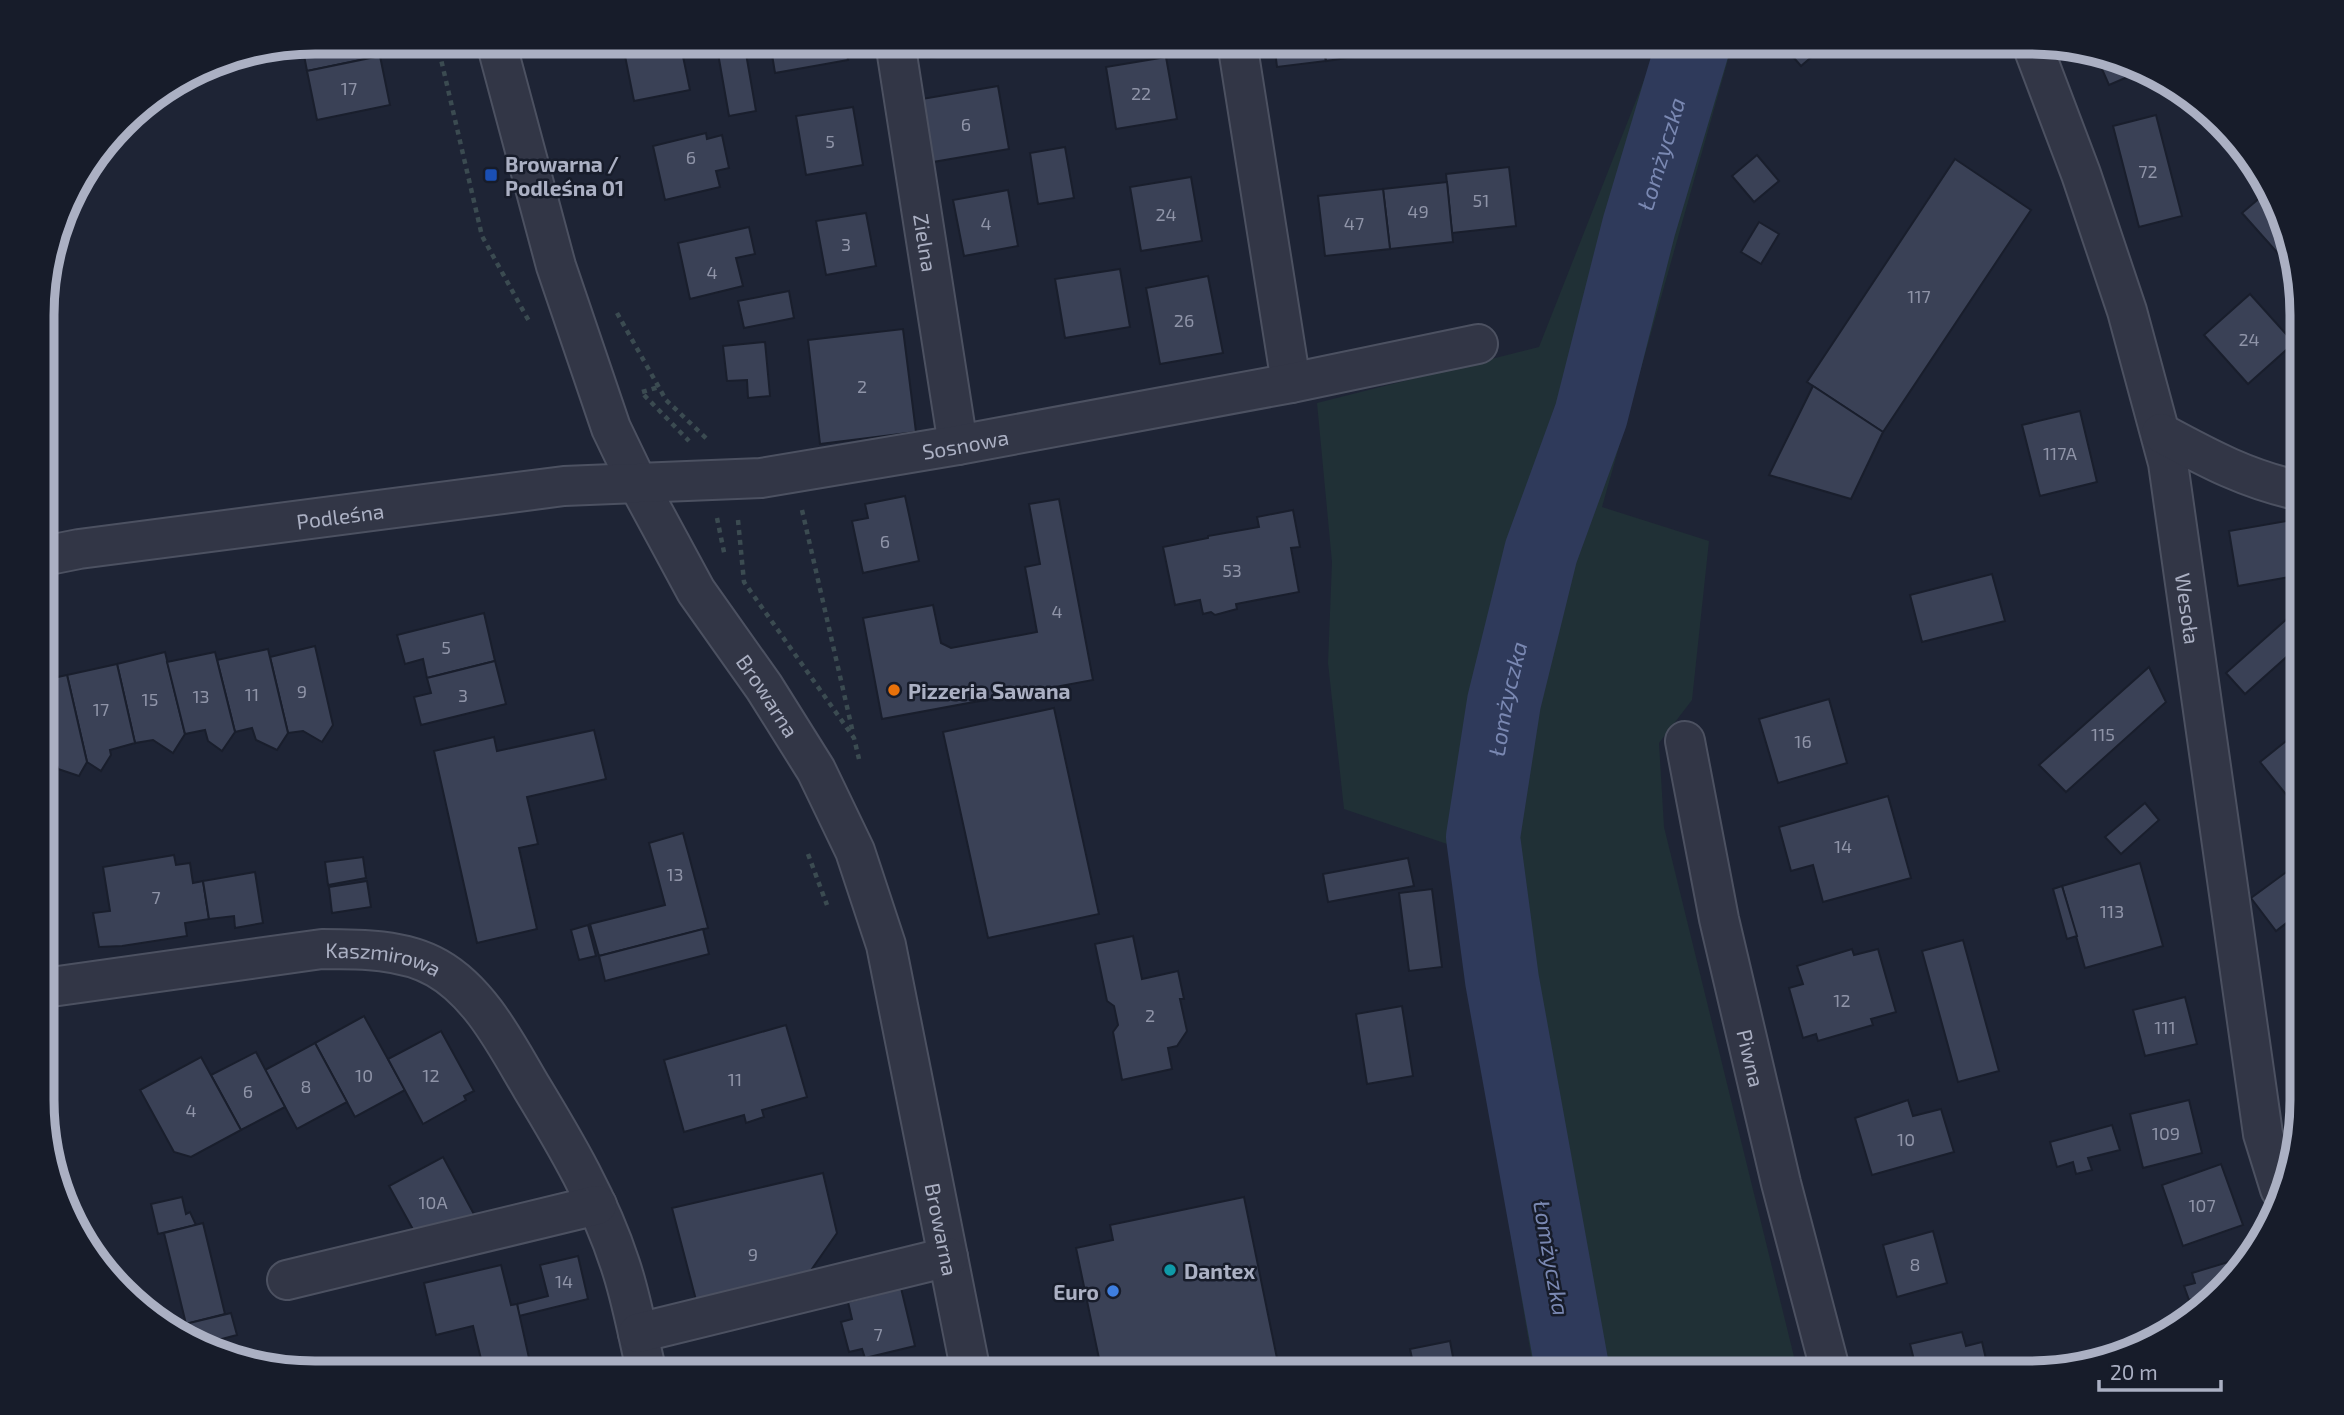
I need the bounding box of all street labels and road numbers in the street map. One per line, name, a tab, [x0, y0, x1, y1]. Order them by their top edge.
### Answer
street label: Zielna	[909, 212, 943, 273]
street label: Sosnowa	[920, 423, 1010, 463]
street label: Podleśna	[295, 497, 385, 533]
street label: Wesoła	[2171, 571, 2206, 646]
street label: Browarna	[732, 649, 805, 742]
street label: Kaszmirowa	[325, 936, 446, 981]
street label: Piwna	[1733, 1027, 1771, 1089]
street label: Browarna	[921, 1181, 964, 1278]

